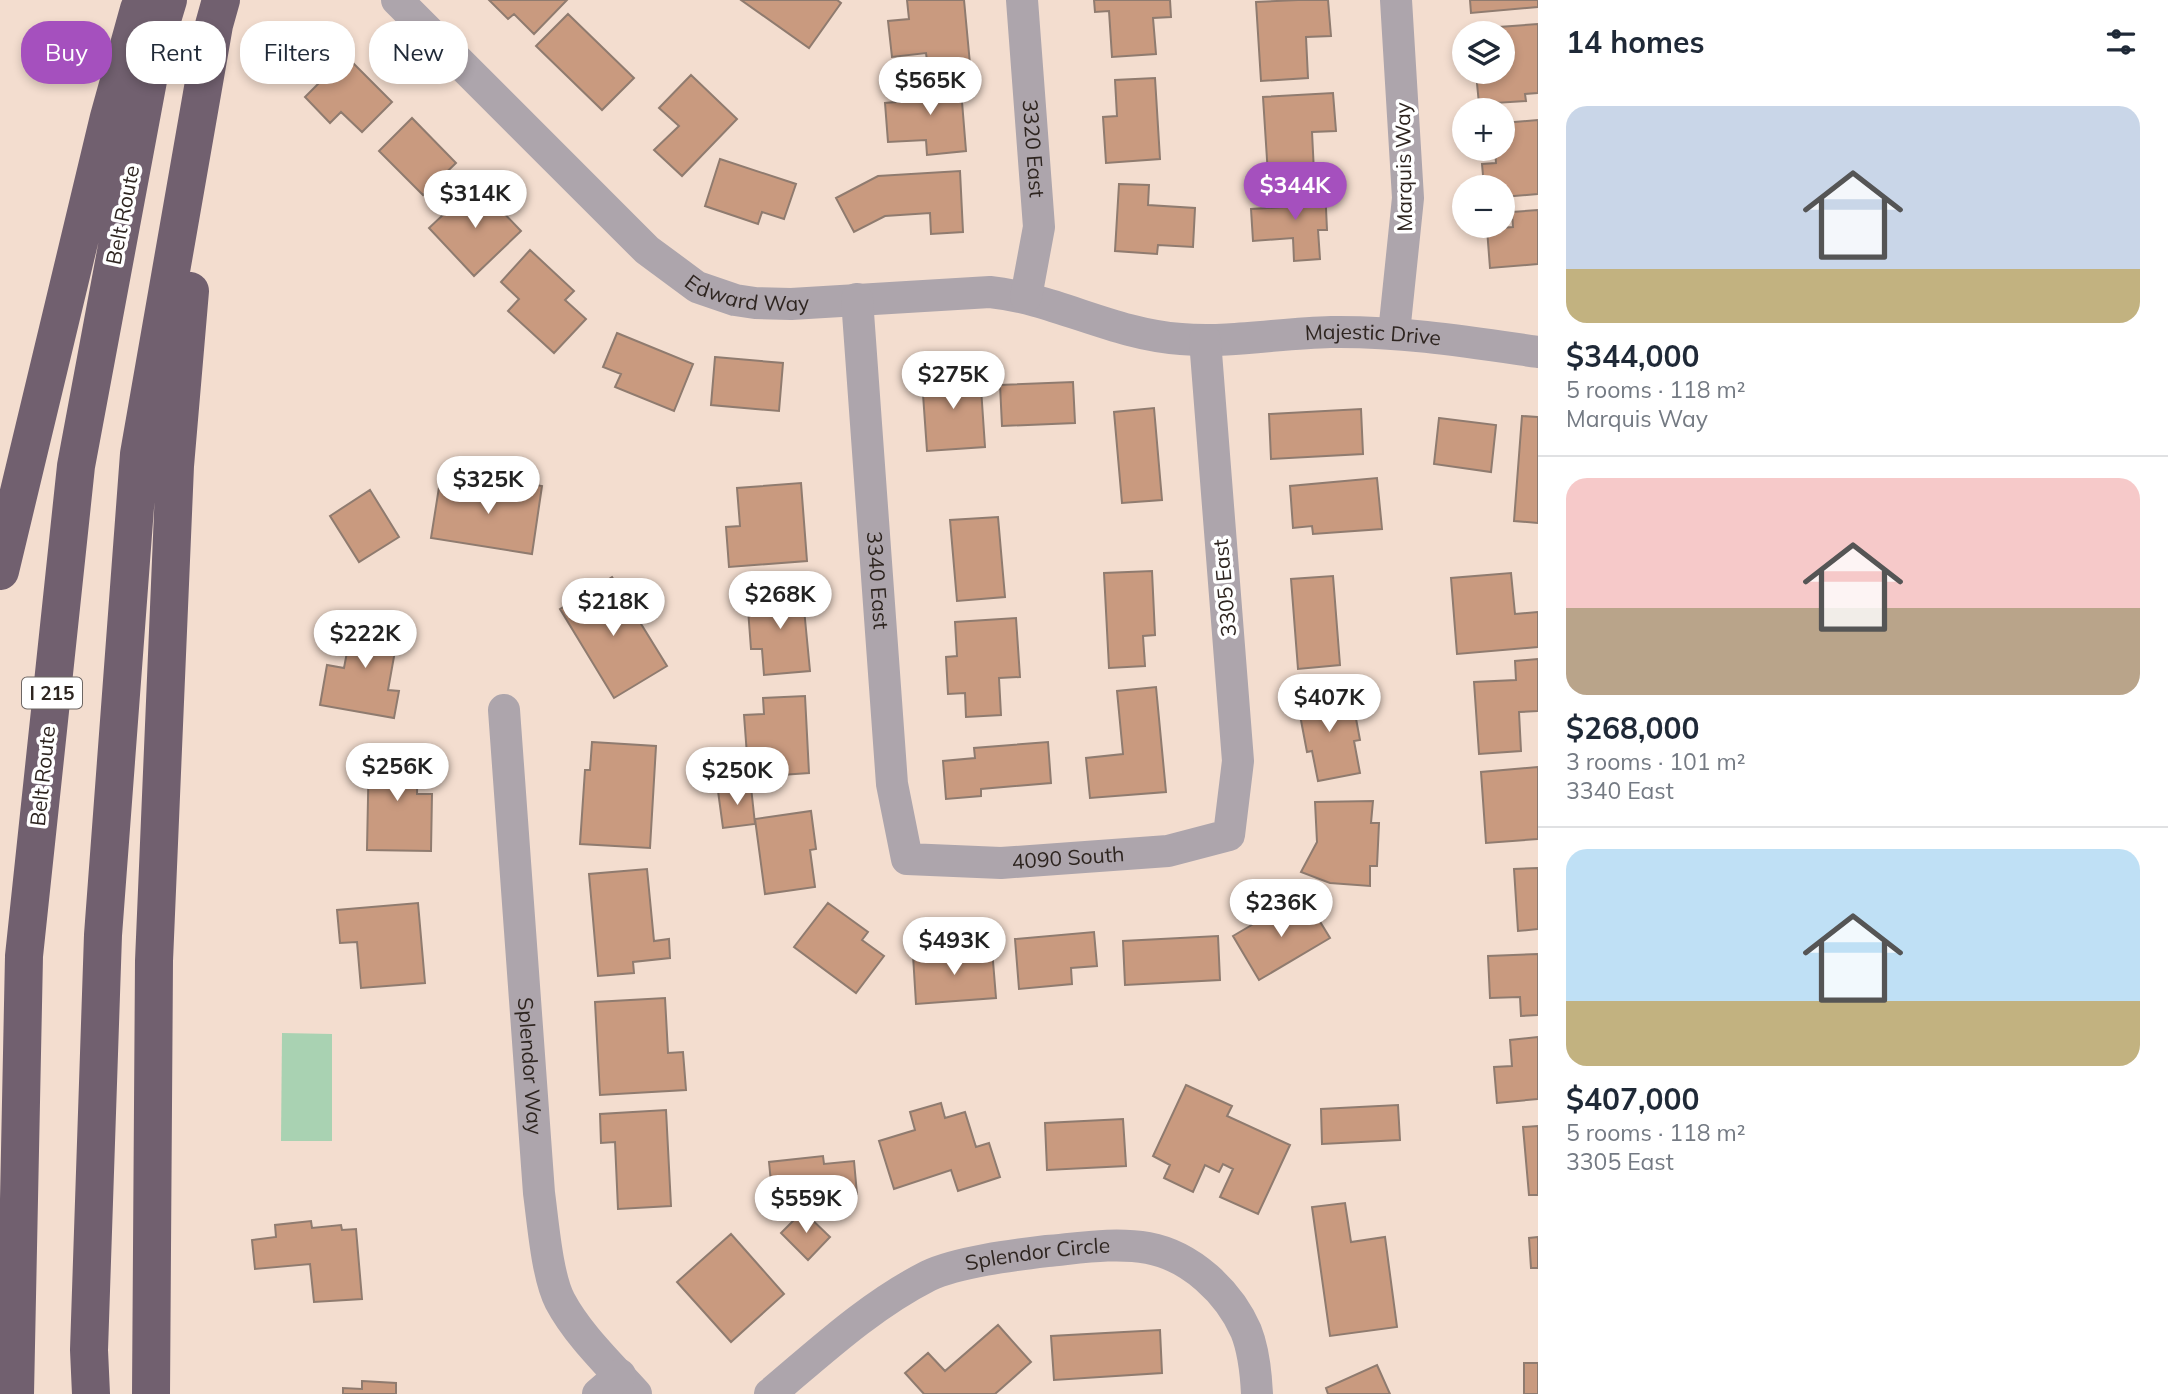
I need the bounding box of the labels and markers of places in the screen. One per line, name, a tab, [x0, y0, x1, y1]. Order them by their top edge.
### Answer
pin: $565K	[881, 58, 979, 117]
pin: $344K	[1246, 162, 1344, 222]
pin: $314K	[426, 170, 524, 230]
pin: $275K	[904, 352, 1002, 411]
pin: $325K	[439, 456, 537, 516]
pin: $268K	[731, 572, 829, 631]
pin: $218K	[564, 578, 662, 638]
pin: $222K	[316, 610, 414, 670]
pin: $407K	[1280, 674, 1378, 734]
pin: $256K	[348, 744, 446, 803]
pin: $250K	[688, 748, 786, 807]
pin: $236K	[1232, 880, 1330, 939]
pin: $493K	[905, 918, 1003, 977]
pin: $559K	[757, 1176, 855, 1235]

